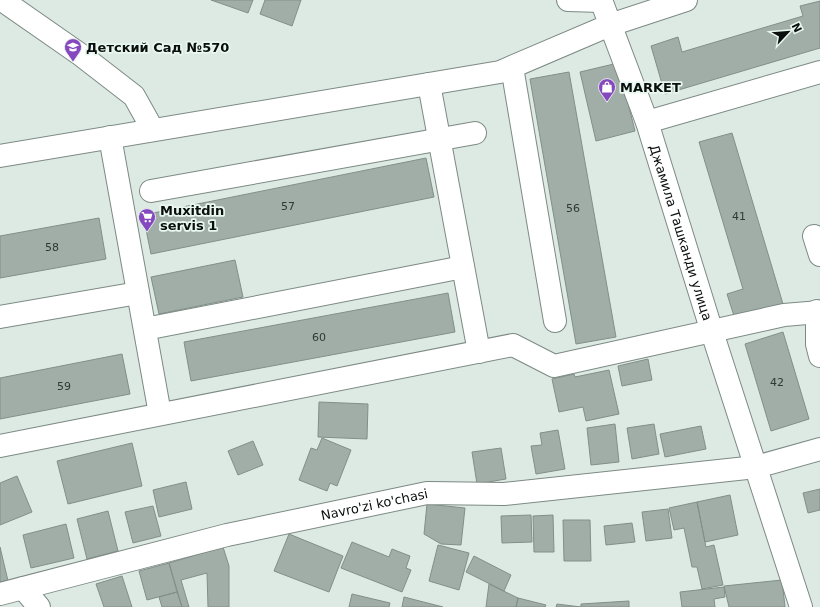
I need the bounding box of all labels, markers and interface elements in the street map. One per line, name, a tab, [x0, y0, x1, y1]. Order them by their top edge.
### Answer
north arrow	[768, 12, 808, 52]
text: N	[789, 21, 804, 35]
school or university icon: Детский Сад №570	[63, 37, 83, 62]
place label: Детский Сад №570	[86, 40, 229, 55]
shop icon: MARKET	[597, 77, 617, 102]
place label: MARKET	[620, 80, 681, 95]
street label: Джамила Ташканди улица	[646, 143, 715, 322]
house number: 57	[281, 200, 295, 213]
house number: 56	[566, 202, 580, 215]
place label: Muxitdin servis 1	[160, 203, 224, 233]
supermarket icon: Muxitdin servis 1	[137, 207, 157, 232]
house number: 41	[732, 210, 746, 223]
house number: 58	[45, 241, 59, 254]
house number: 60	[312, 331, 326, 344]
house number: 42	[770, 376, 784, 389]
house number: 59	[57, 380, 71, 393]
street label: Navro'zi ko'chasi	[319, 486, 429, 523]

